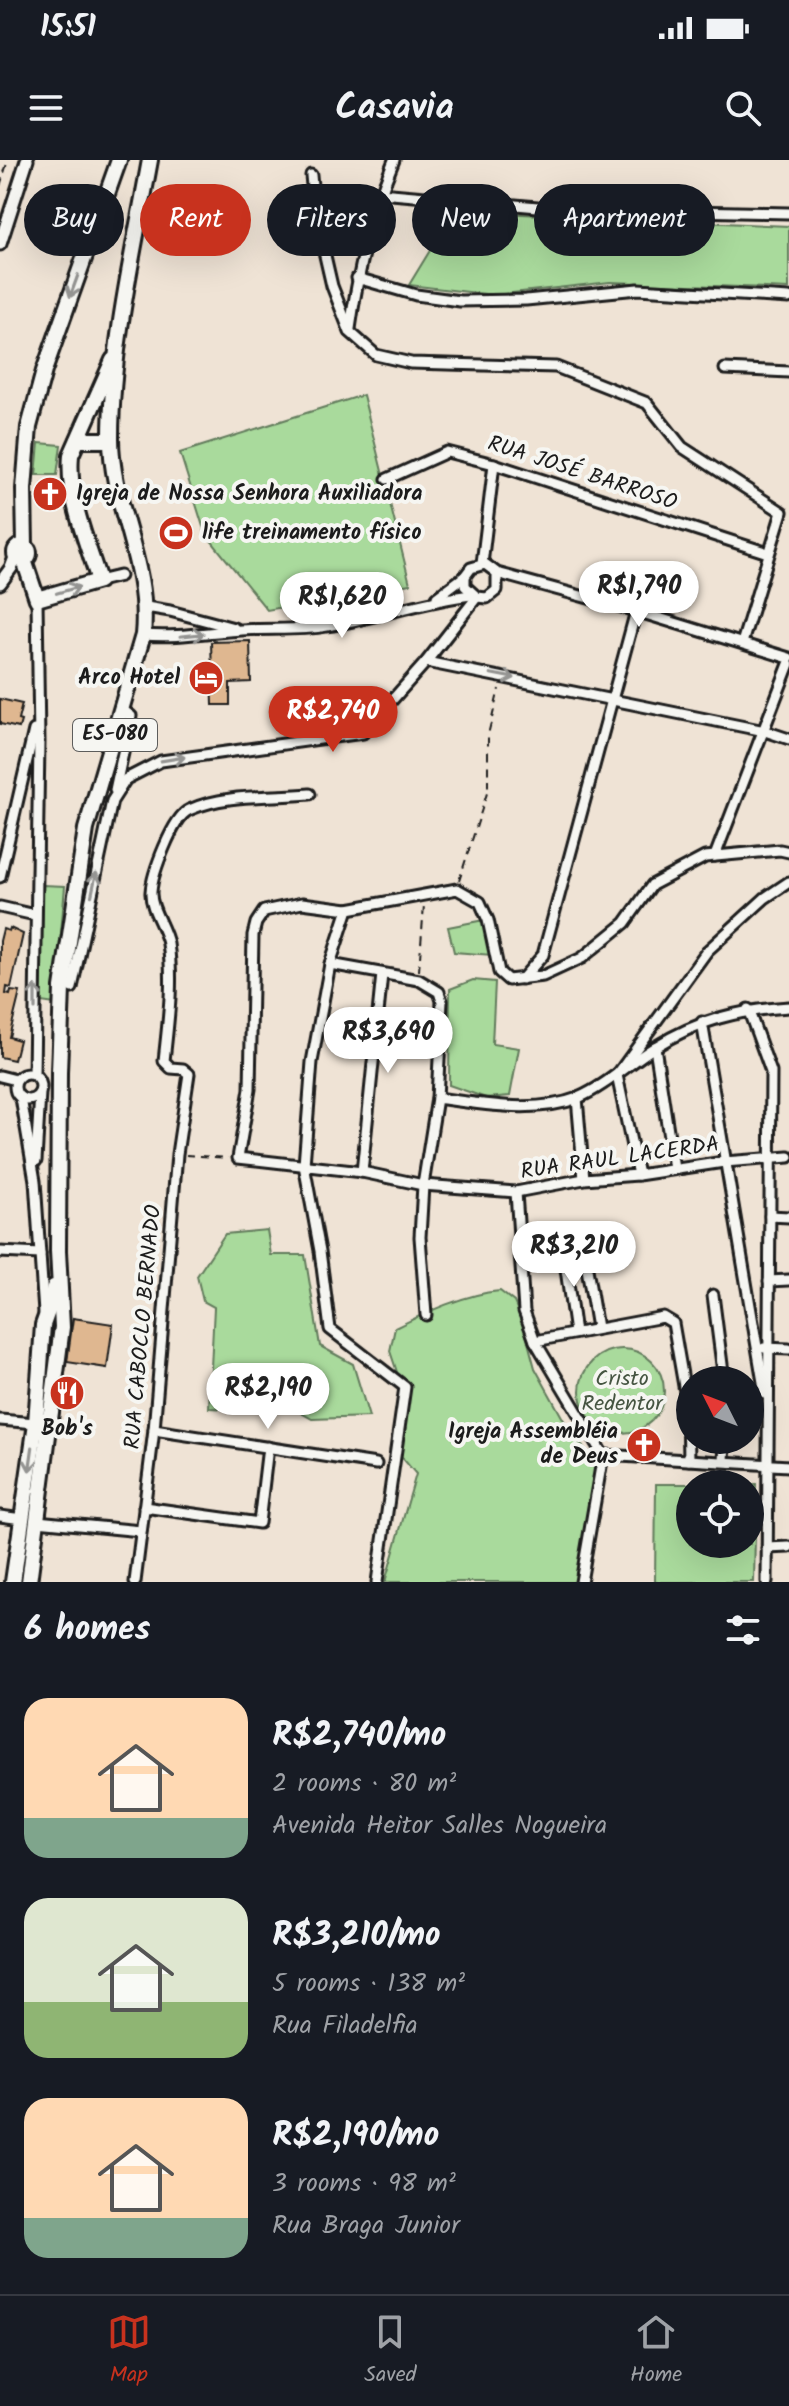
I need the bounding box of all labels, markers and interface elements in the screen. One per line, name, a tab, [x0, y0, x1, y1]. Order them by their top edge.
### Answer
text: 15:51	[40, 4, 96, 52]
text: Casavia	[335, 80, 454, 137]
icon: menu	[24, 86, 68, 130]
icon: search	[721, 86, 765, 130]
chip: Buy	[24, 184, 124, 256]
chip: Rent	[140, 184, 251, 256]
chip: Filters	[267, 184, 396, 256]
chip: New	[412, 184, 518, 256]
chip: Apartment	[534, 184, 715, 256]
one-way arrow	[65, 273, 80, 298]
street label: RUA JOSÉ BARROSO	[483, 427, 682, 521]
church icon: Igreja de Nossa Senhora Auxiliadora	[31, 475, 69, 513]
place label: Igreja de Nossa Senhora Auxiliadora	[76, 477, 422, 512]
sports icon: life treinamento físico	[157, 514, 195, 552]
place label: life treinamento físico	[202, 516, 422, 551]
pin: R$1,790	[565, 561, 713, 629]
text: R$1,790	[597, 566, 681, 608]
pin: R$1,620	[268, 572, 416, 640]
text: R$1,620	[298, 577, 386, 619]
one-way arrow	[55, 582, 81, 597]
one-way arrow	[178, 627, 205, 642]
hotel icon: Arco Hotel	[187, 659, 225, 697]
place label: Arco Hotel	[78, 661, 180, 696]
one-way arrow	[490, 670, 515, 685]
pin: R$2,740	[259, 686, 407, 754]
text: R$2,740	[287, 691, 379, 733]
road number: ES-080	[73, 719, 157, 751]
one-way arrow	[160, 751, 185, 766]
one-way arrow	[87, 872, 102, 897]
one-way arrow	[27, 984, 43, 1011]
pin: R$3,690	[314, 1007, 462, 1075]
text: R$3,690	[342, 1012, 434, 1054]
street label: RUA RAUL LACERDA	[518, 1128, 722, 1190]
street label: RUA CABOCLO BERNADO	[116, 1203, 172, 1451]
pin: R$3,210	[500, 1221, 648, 1289]
text: R$3,210	[530, 1226, 618, 1268]
park label: Cristo Redentor	[581, 1362, 664, 1422]
pin: R$2,190	[194, 1363, 342, 1431]
north arrow	[676, 1366, 764, 1454]
map controls	[676, 1366, 764, 1558]
text: R$2,190	[224, 1368, 312, 1410]
restaurant icon: Bob's	[48, 1374, 86, 1412]
place label: Bob's	[41, 1412, 93, 1447]
place label: Igreja Assembléia de Deus	[448, 1415, 619, 1475]
church icon: Igreja Assembléia de Deus	[625, 1426, 663, 1464]
one-way arrow	[23, 1446, 38, 1471]
button: locate	[676, 1470, 764, 1558]
text: 6 homes	[24, 1603, 150, 1657]
icon: filters	[721, 1608, 765, 1652]
text: R$2,740/mo	[272, 1709, 446, 1763]
icon: home	[88, 1730, 184, 1826]
text: 2 rooms · 80 m²	[272, 1763, 456, 1805]
text: Avenida Heitor Salles Nogueira	[272, 1805, 607, 1847]
text: R$3,210/mo	[272, 1909, 441, 1963]
icon: home	[88, 1930, 184, 2026]
text: 5 rooms · 138 m²	[272, 1963, 465, 2005]
text: Rua Filadelfia	[272, 2005, 418, 2047]
text: R$2,190/mo	[272, 2109, 439, 2163]
icon: home	[88, 2130, 184, 2226]
text: 3 rooms · 98 m²	[272, 2163, 456, 2205]
text: Rua Braga Junior	[272, 2205, 460, 2247]
tab: Map	[107, 2310, 151, 2393]
tab: Saved	[364, 2310, 417, 2393]
tab: Home	[630, 2310, 682, 2393]

